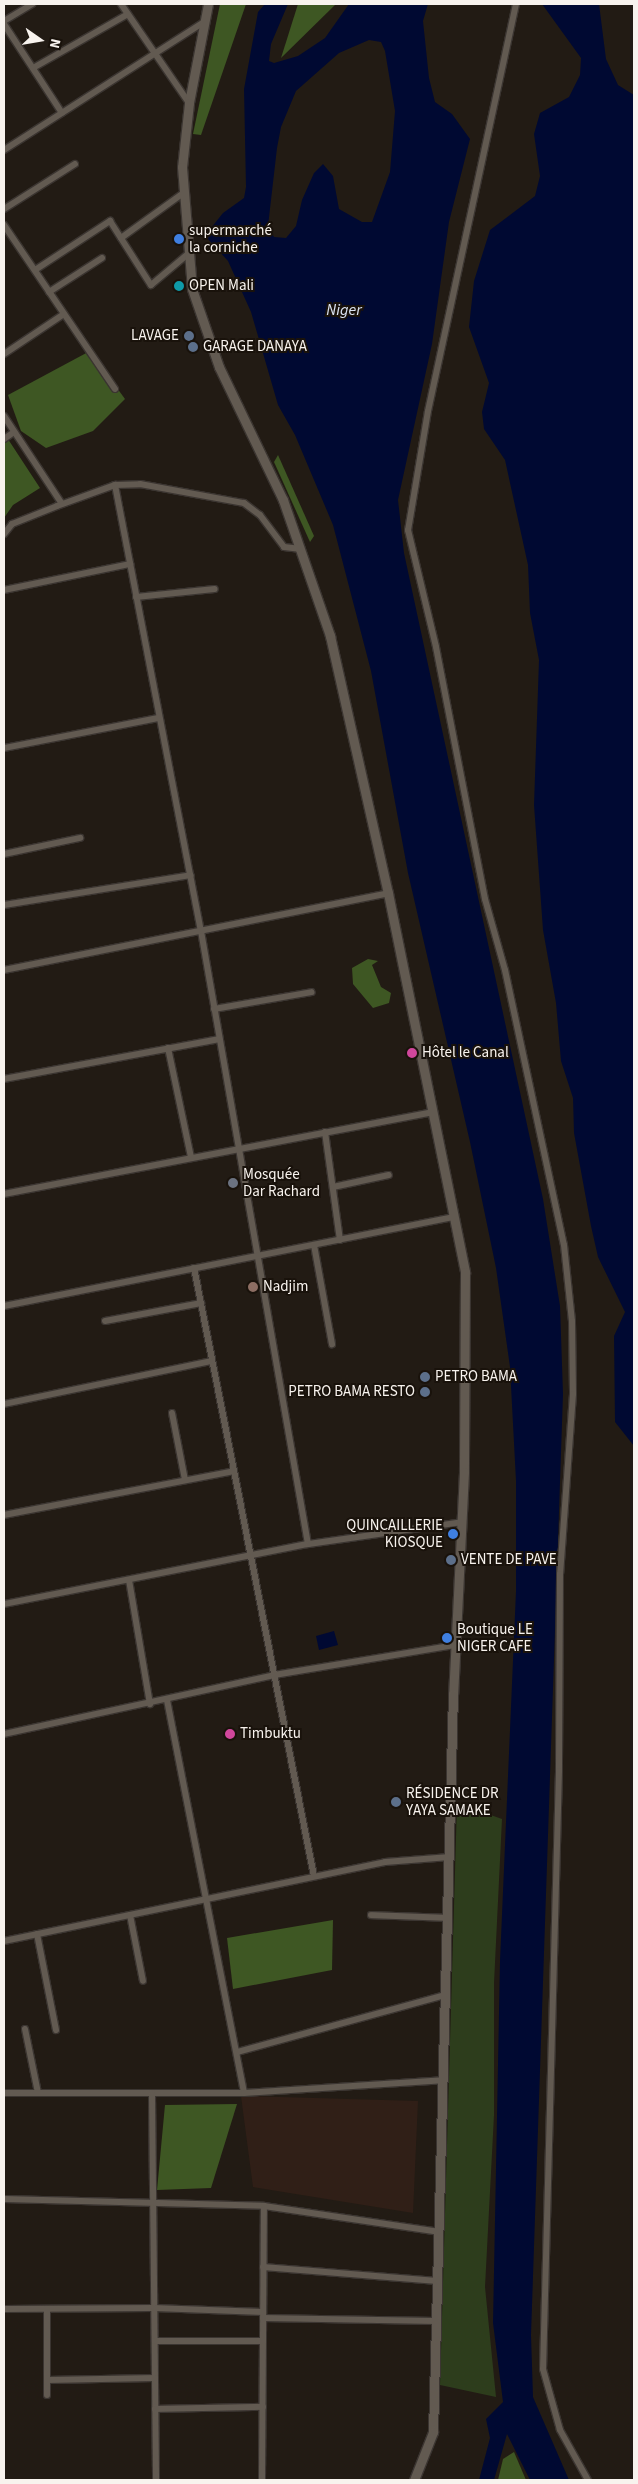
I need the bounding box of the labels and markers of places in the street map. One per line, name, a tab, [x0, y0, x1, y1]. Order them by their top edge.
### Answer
place label: supermarché la corniche	[189, 221, 272, 256]
marker: supermarché la corniche	[173, 233, 185, 245]
place label: OPEN Mali	[189, 277, 254, 295]
marker: OPEN Mali	[173, 280, 185, 292]
place label: LAVAGE	[131, 327, 179, 345]
marker: LAVAGE	[183, 330, 195, 342]
place label: GARAGE DANAYA	[203, 338, 307, 356]
marker: GARAGE DANAYA	[187, 341, 199, 353]
place label: Hôtel le Canal	[422, 1044, 509, 1062]
marker: Hôtel le Canal	[406, 1047, 418, 1059]
place label: Mosquée Dar Rachard	[243, 1165, 320, 1200]
marker: Mosquée Dar Rachard	[227, 1177, 239, 1189]
place label: Nadjim	[263, 1278, 308, 1296]
marker: Nadjim	[247, 1281, 259, 1293]
place label: PETRO BAMA	[435, 1368, 517, 1386]
marker: PETRO BAMA	[419, 1371, 431, 1383]
place label: PETRO BAMA RESTO	[288, 1383, 415, 1401]
marker: PETRO BAMA RESTO	[419, 1386, 431, 1398]
place label: QUINCAILLERIE KIOSQUE	[346, 1516, 443, 1551]
marker: QUINCAILLERIE KIOSQUE	[447, 1528, 459, 1540]
place label: VENTE DE PAVE	[461, 1551, 557, 1569]
marker: VENTE DE PAVE	[445, 1554, 457, 1566]
place label: Boutique LE NIGER CAFE	[457, 1620, 533, 1655]
marker: Boutique LE NIGER CAFE	[441, 1632, 453, 1644]
place label: Timbuktu	[240, 1725, 301, 1743]
marker: Timbuktu	[224, 1728, 236, 1740]
place label: RÉSIDENCE DR YAYA SAMAKE	[406, 1784, 498, 1819]
marker: RÉSIDENCE DR YAYA SAMAKE	[390, 1796, 402, 1808]

